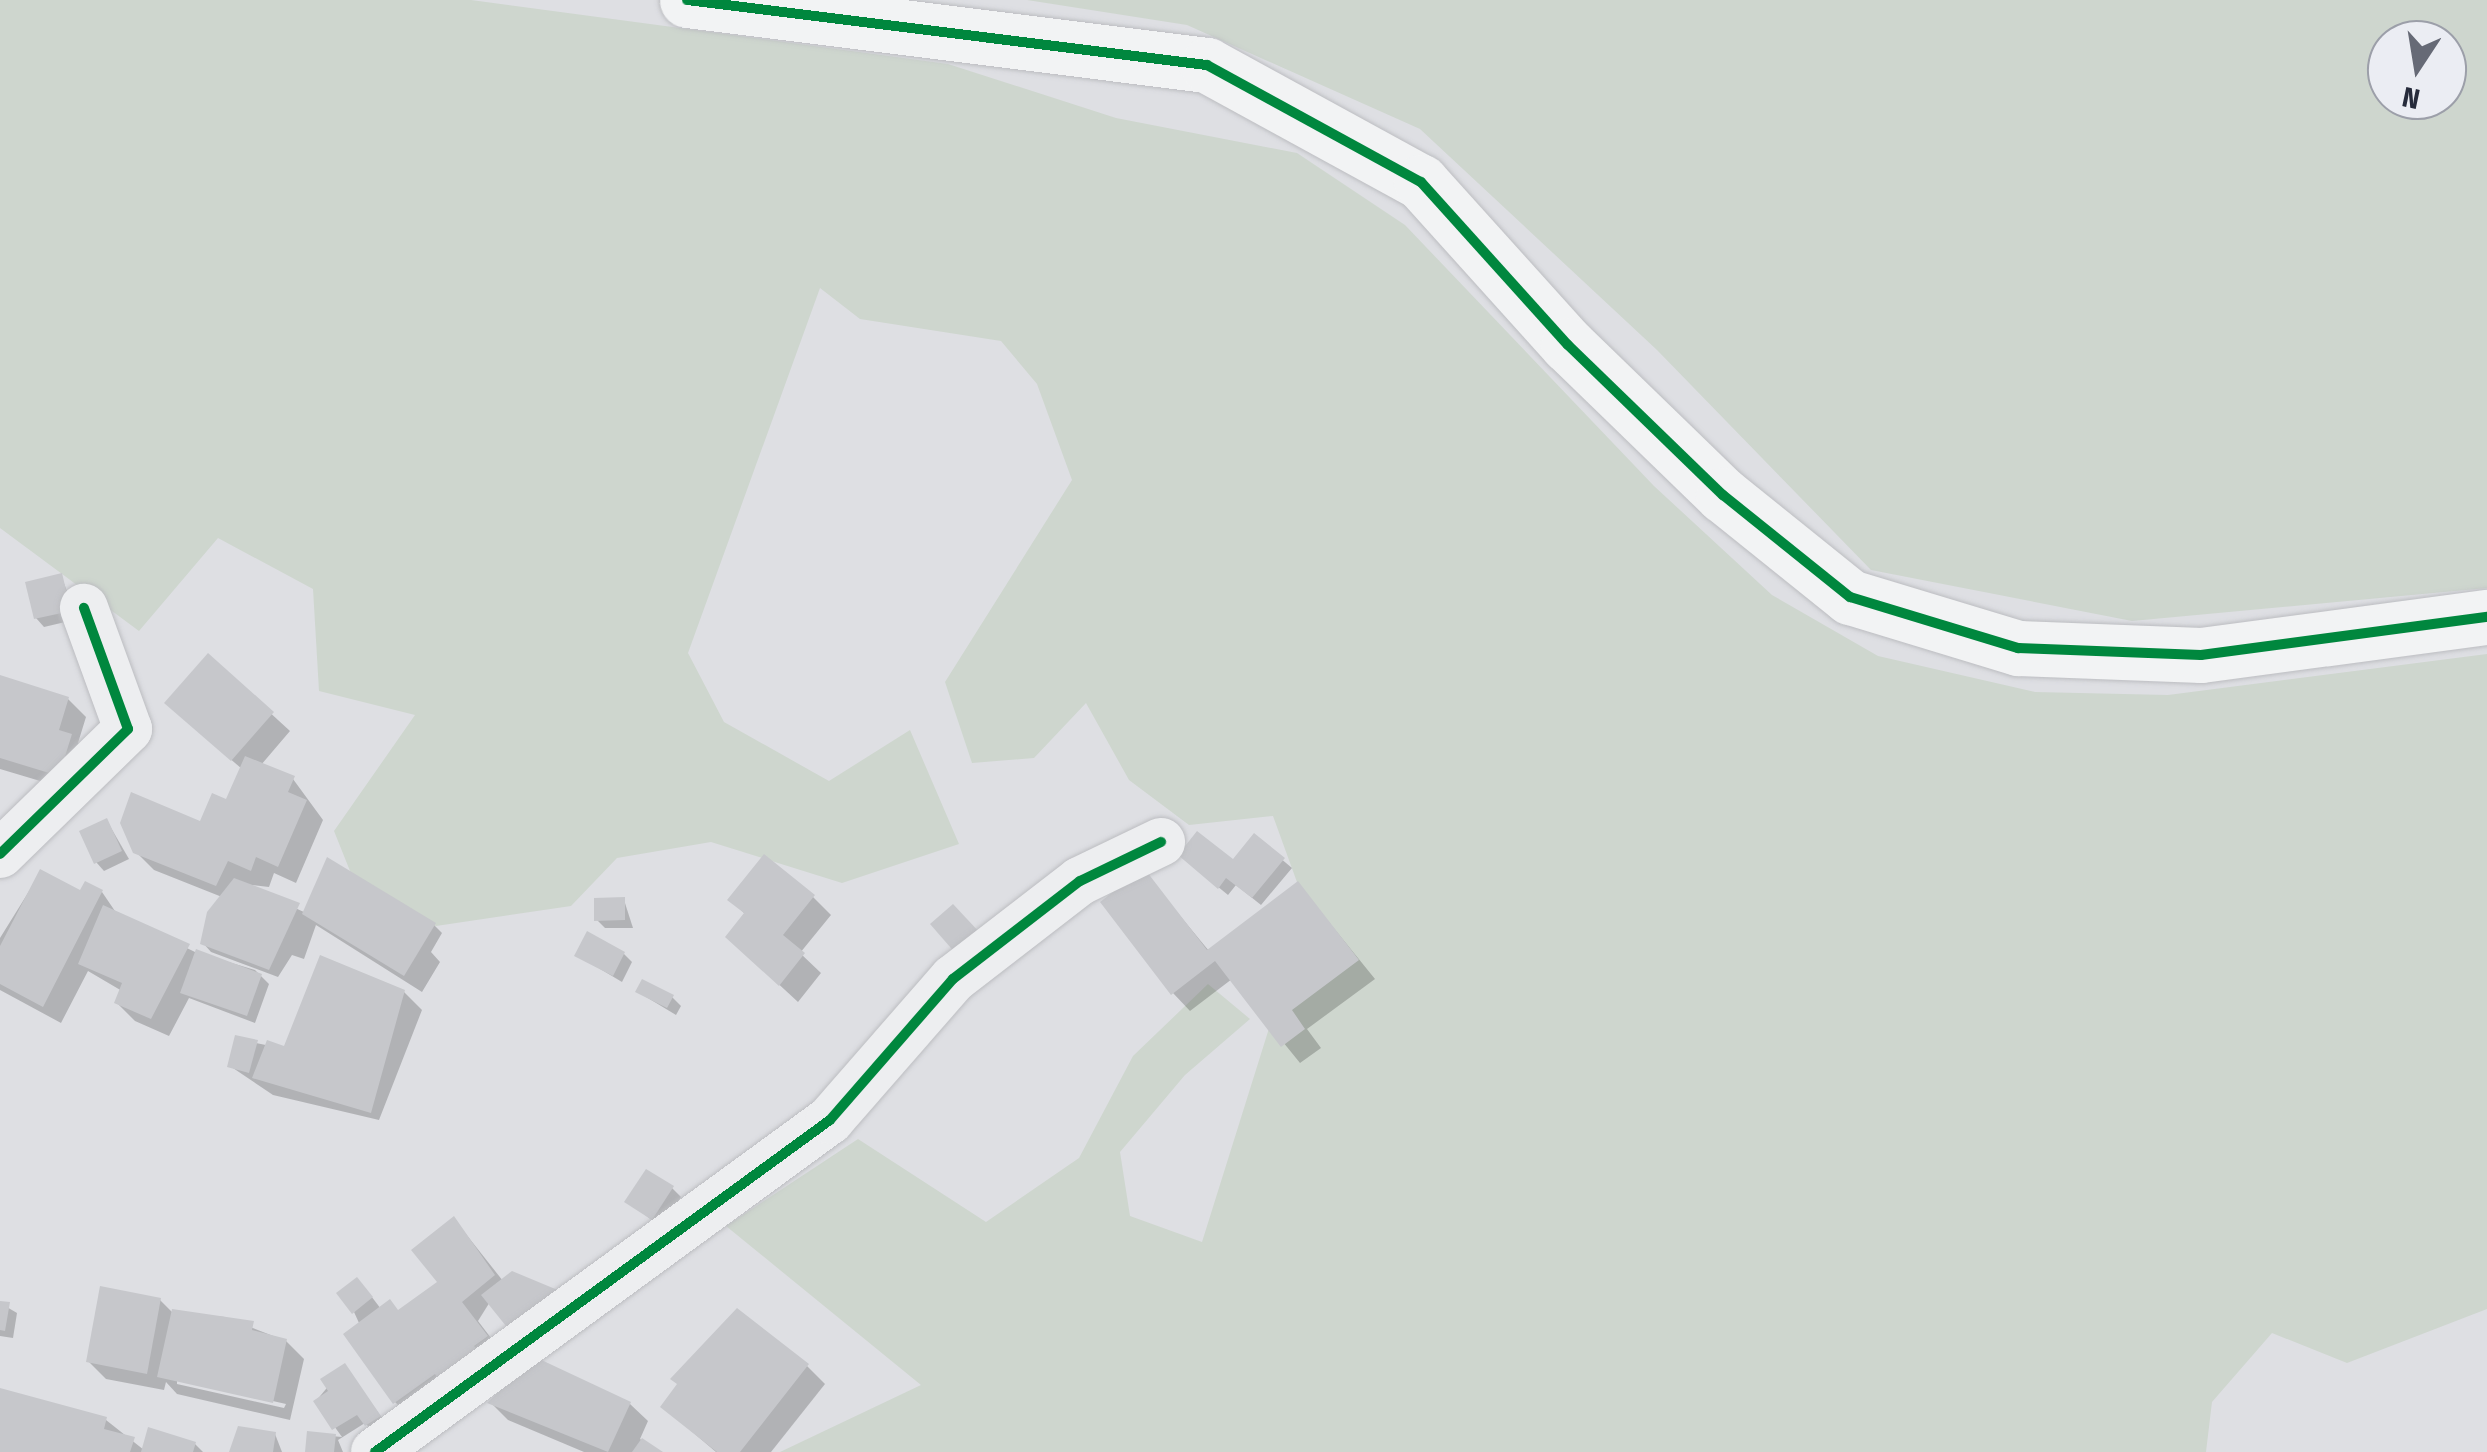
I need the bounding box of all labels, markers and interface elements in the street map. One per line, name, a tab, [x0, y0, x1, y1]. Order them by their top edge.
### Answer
north arrow	[2367, 20, 2467, 120]
text: N	[2399, 80, 2423, 116]

